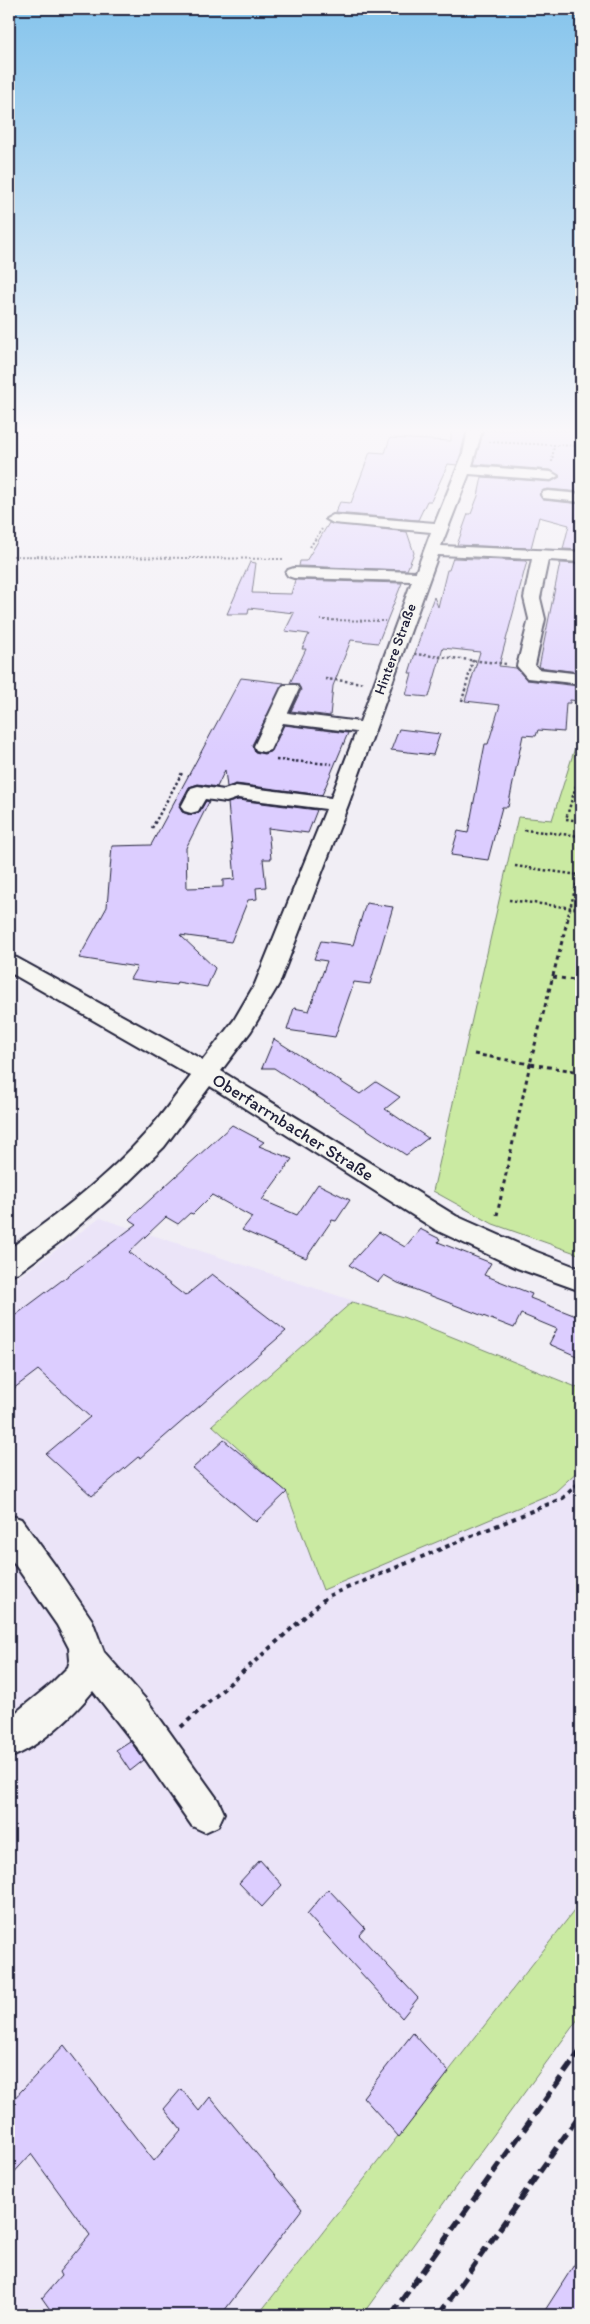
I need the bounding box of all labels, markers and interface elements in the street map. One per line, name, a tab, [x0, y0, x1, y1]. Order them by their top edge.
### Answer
street label: Hintere Straße	[370, 601, 420, 697]
street label: Oberfarrnbacher Straße	[208, 1068, 378, 1186]

